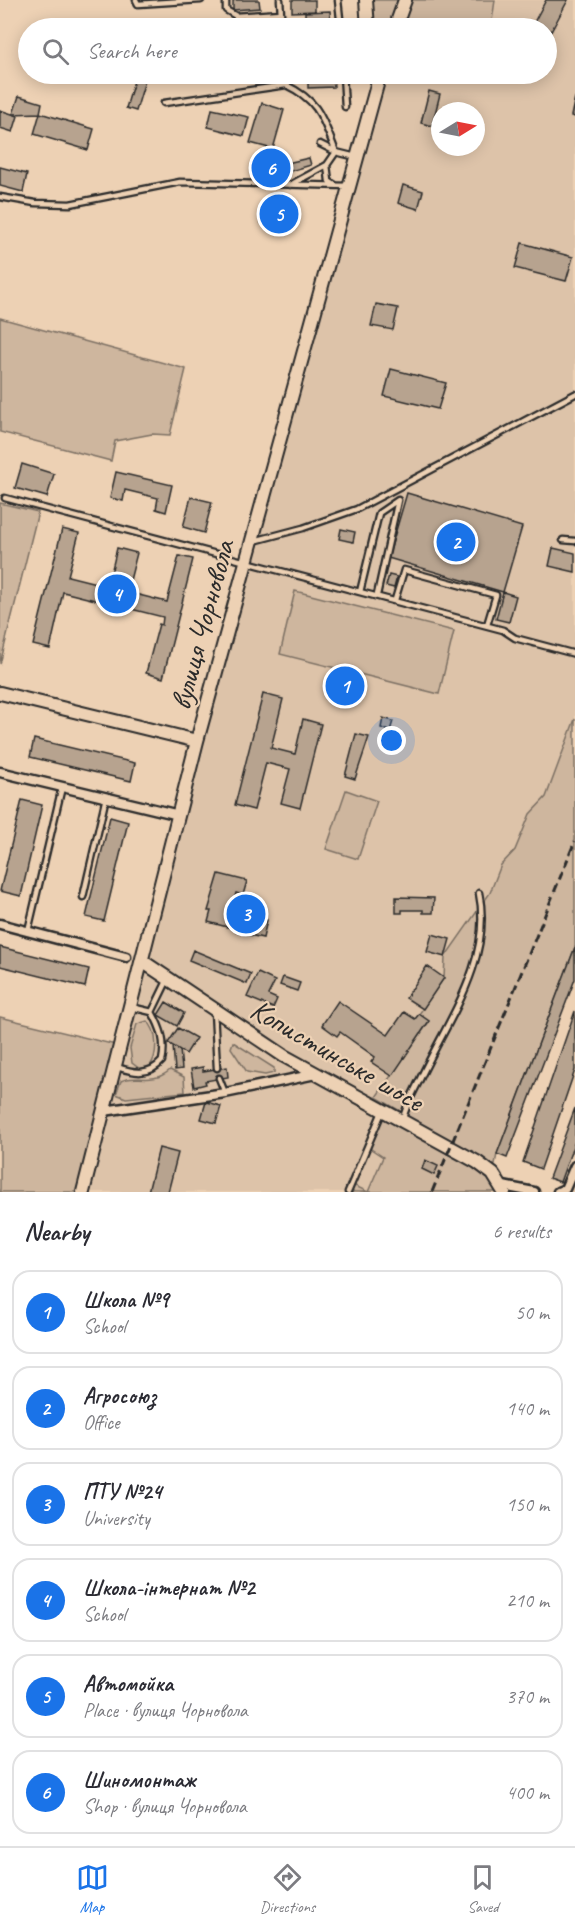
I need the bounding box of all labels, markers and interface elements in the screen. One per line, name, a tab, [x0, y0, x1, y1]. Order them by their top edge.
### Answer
search box	[18, 18, 557, 84]
icon: search	[39, 35, 72, 68]
text: Search here	[87, 37, 177, 65]
north arrow	[431, 102, 485, 156]
pin: 6	[252, 146, 290, 190]
pin: 5	[260, 192, 298, 236]
pin: 2	[436, 520, 476, 564]
street label: вулиця Чорновола	[161, 534, 243, 714]
pin: 4	[98, 572, 136, 616]
pin: 1	[326, 664, 364, 708]
your location	[377, 726, 406, 755]
pin: 3	[226, 892, 266, 936]
street label: Копистинське шосе	[244, 990, 432, 1121]
text: Nearby	[24, 1215, 89, 1248]
text: 6 results	[492, 1219, 551, 1244]
text: Школа №9	[83, 1286, 169, 1314]
text: 1	[41, 1300, 50, 1325]
text: 50 m	[515, 1300, 549, 1325]
text: School	[83, 1314, 126, 1339]
text: Агросоюз	[83, 1382, 156, 1410]
text: 2	[41, 1396, 50, 1421]
text: 140 m	[506, 1396, 549, 1421]
text: Office	[83, 1410, 120, 1435]
text: ПТУ №24	[83, 1478, 162, 1506]
text: 3	[41, 1492, 50, 1517]
text: 150 m	[506, 1492, 549, 1517]
text: University	[83, 1506, 150, 1531]
text: Школа-інтернат №2	[83, 1574, 255, 1602]
text: 4	[41, 1588, 50, 1613]
text: 210 m	[506, 1588, 549, 1613]
text: School	[83, 1602, 126, 1627]
text: Автомойка	[83, 1670, 173, 1698]
text: 5	[41, 1684, 50, 1709]
text: 370 m	[506, 1684, 549, 1709]
text: Place · вулиця Чорновола	[83, 1698, 248, 1723]
text: Шиномонтаж	[83, 1766, 196, 1794]
text: 6	[41, 1780, 50, 1805]
text: 400 m	[506, 1780, 549, 1805]
text: Shop · вулиця Чорновола	[83, 1794, 246, 1819]
tab: Map	[76, 1861, 109, 1917]
tab: Directions	[260, 1861, 315, 1917]
tab: Saved	[466, 1861, 499, 1917]

